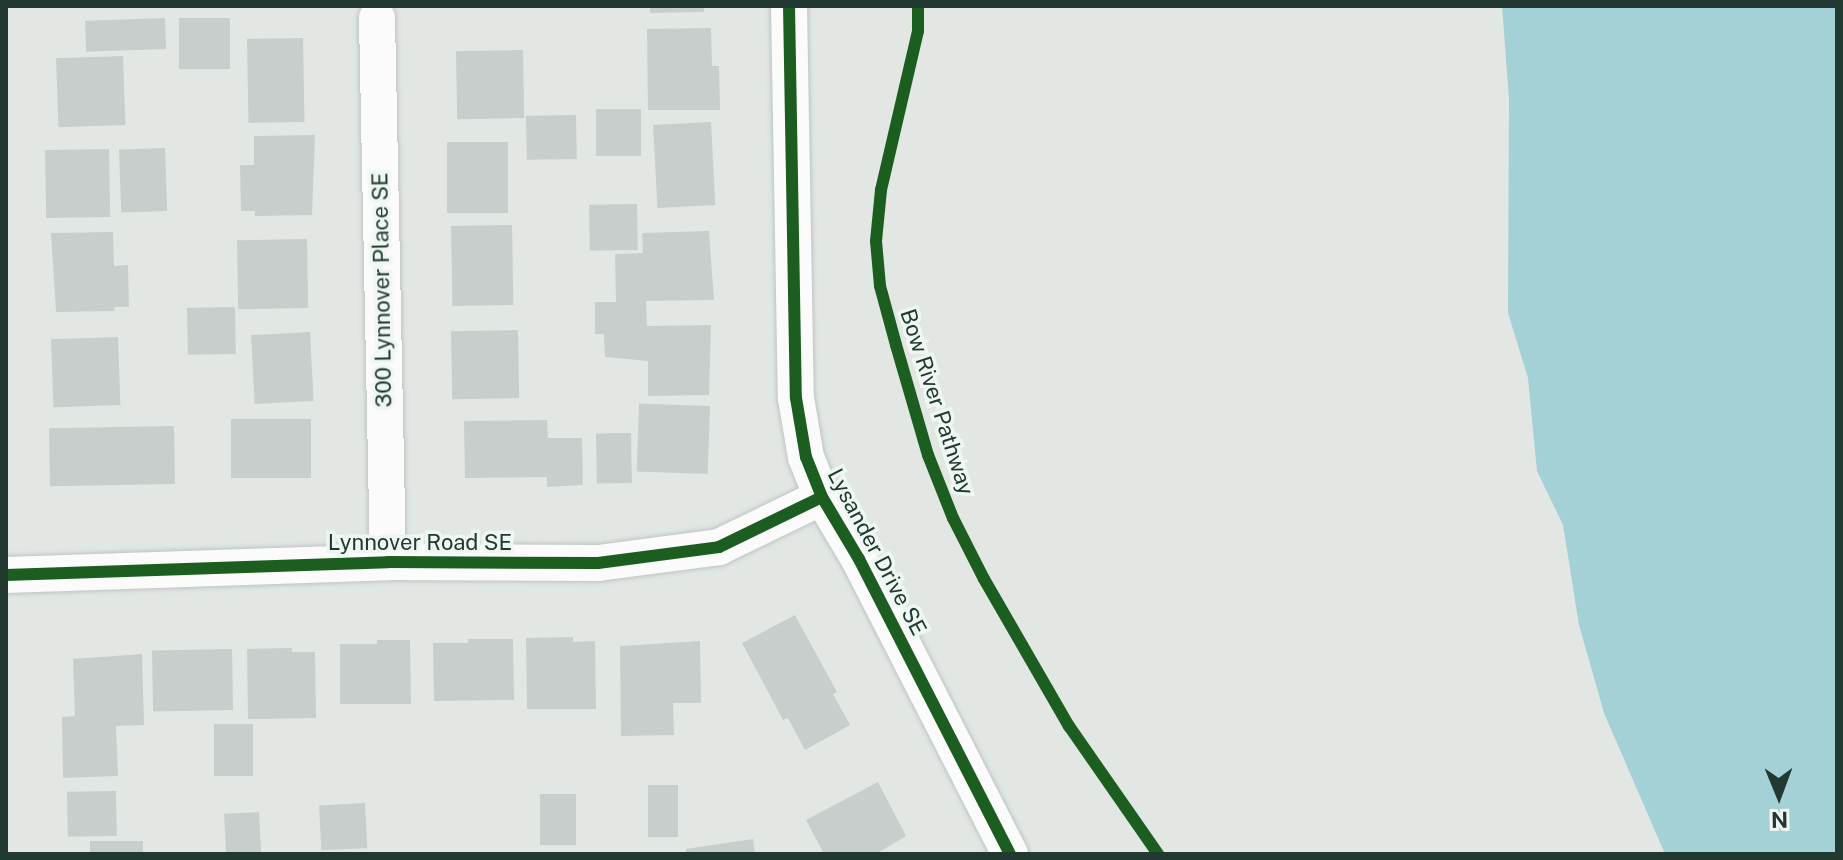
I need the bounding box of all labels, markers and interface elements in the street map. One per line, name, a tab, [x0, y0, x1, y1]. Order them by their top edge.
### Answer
street label: 300 Lynnover Place SE	[367, 172, 397, 408]
street label: Bow River Pathway	[894, 306, 980, 498]
street label: Lysander Drive SE	[822, 464, 932, 640]
street label: Lynnover Road SE	[328, 530, 512, 556]
north arrow	[1739, 756, 1819, 836]
text: N	[1771, 807, 1788, 833]

